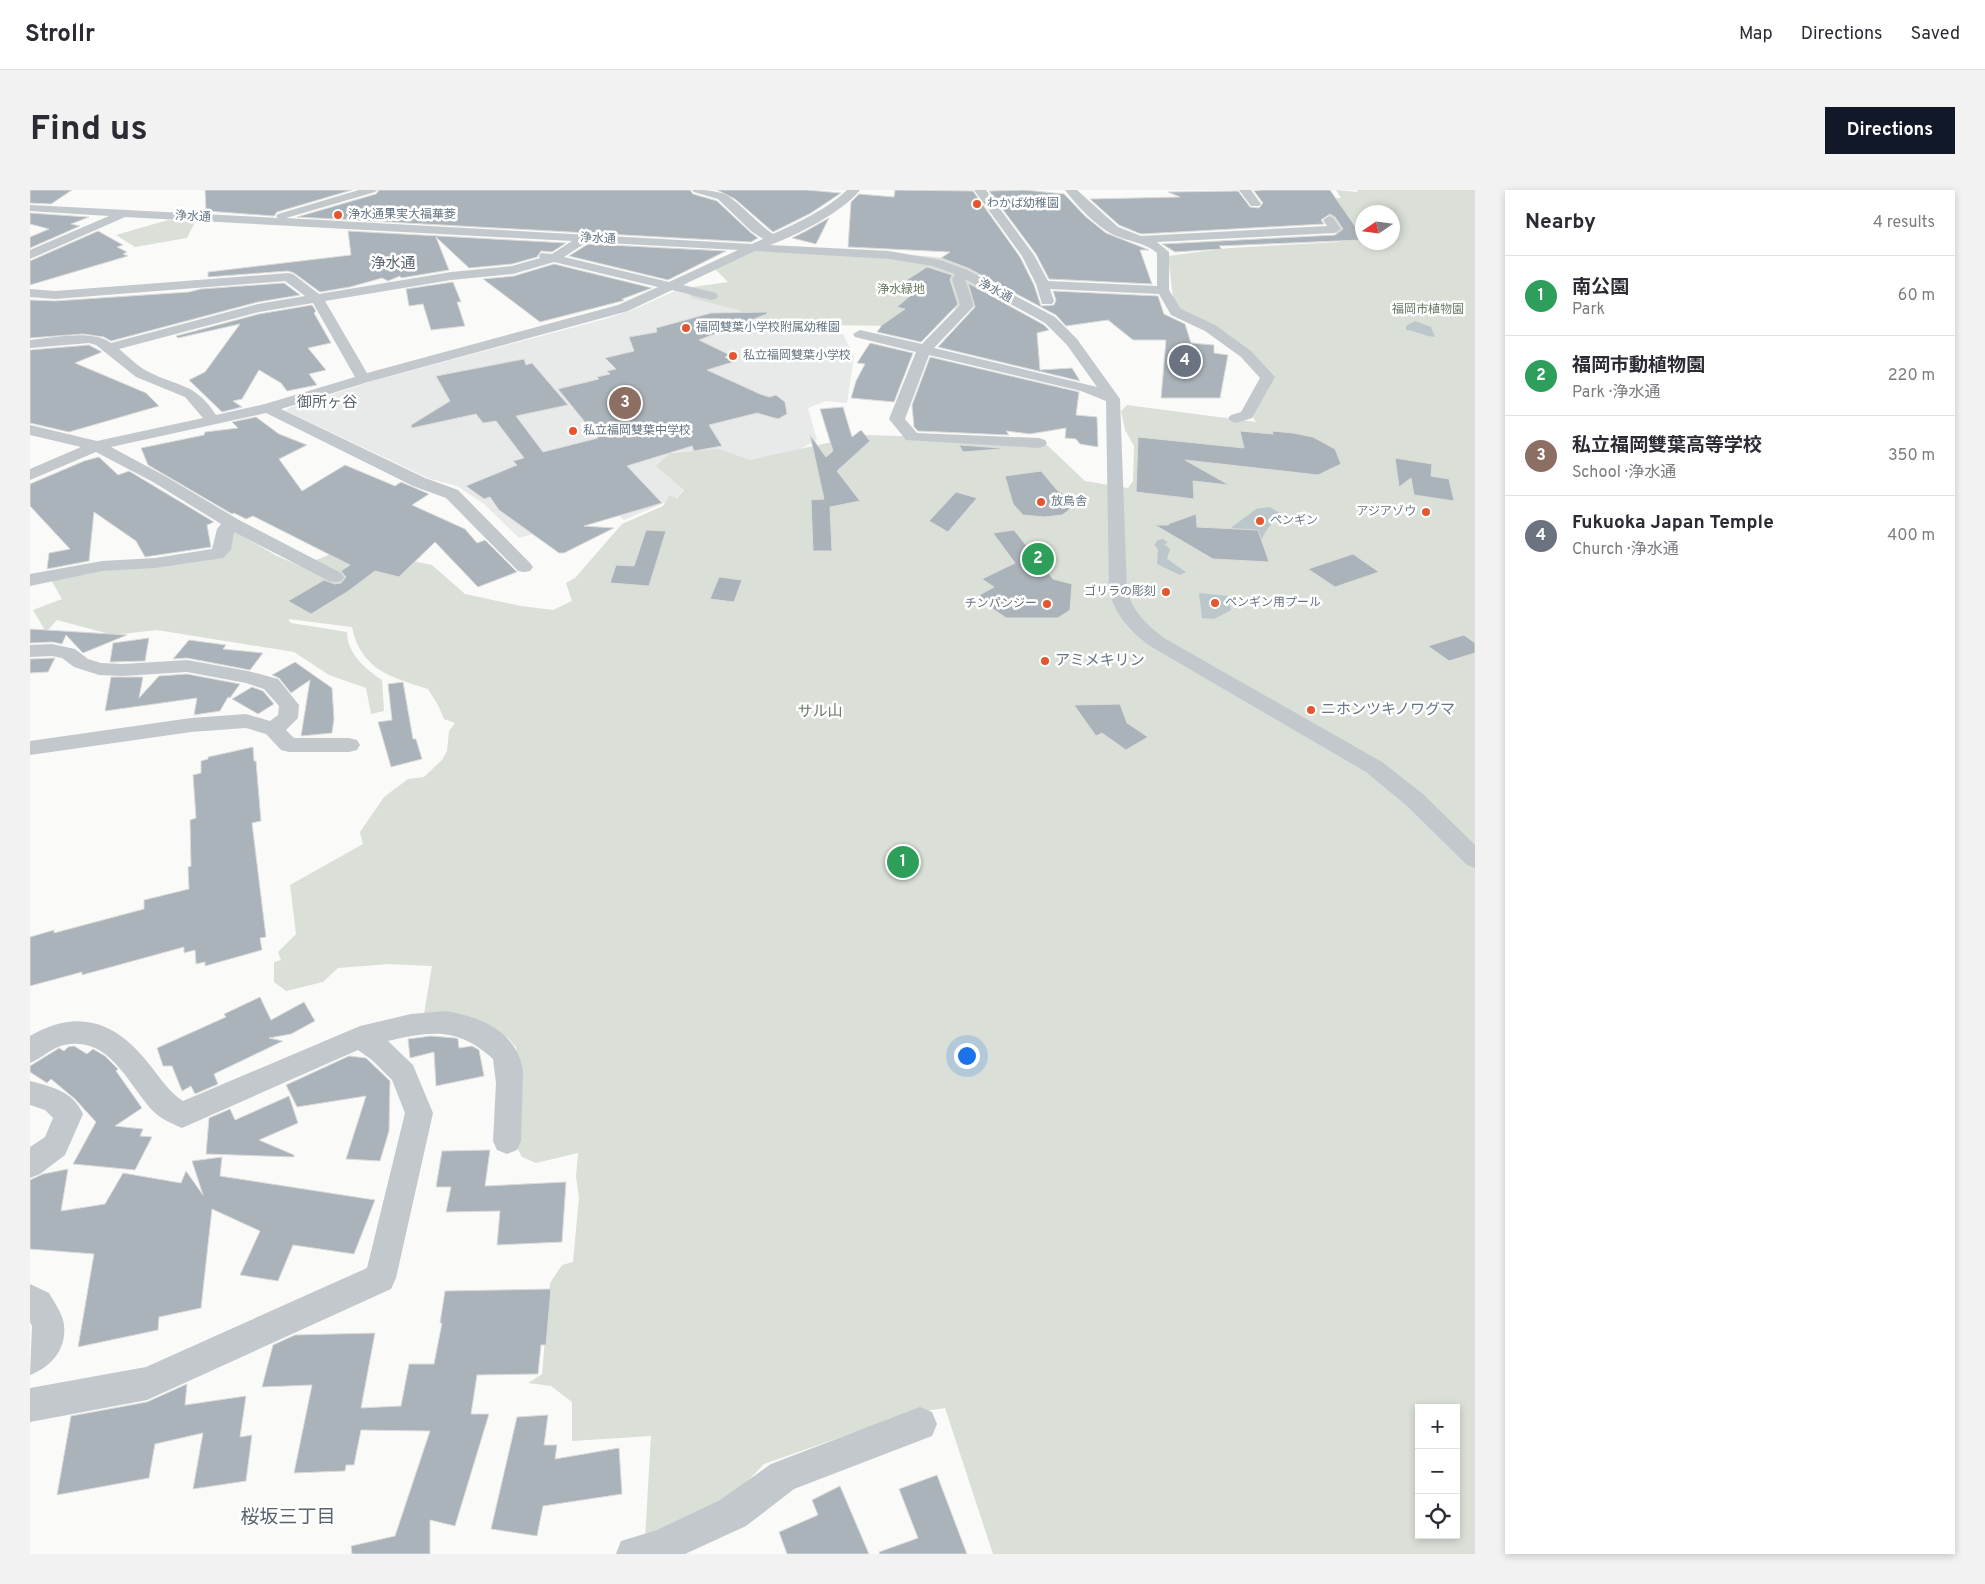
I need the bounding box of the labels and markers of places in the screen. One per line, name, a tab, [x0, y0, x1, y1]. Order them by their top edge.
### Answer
place label: わかば幼稚園	[987, 196, 1059, 212]
marker: わかば幼稚園	[971, 198, 983, 210]
place label: 浄水通果実大福華菱	[348, 207, 456, 223]
marker: 浄水通果実大福華菱	[332, 209, 344, 221]
place label: 福岡雙葉小学校附属幼稚園	[696, 320, 840, 336]
marker: 福岡雙葉小学校附属幼稚園	[680, 322, 692, 334]
pin: 4	[1169, 342, 1201, 380]
place label: 私立福岡雙葉小学校	[743, 348, 851, 364]
marker: 私立福岡雙葉小学校	[727, 350, 739, 362]
pin: 3	[609, 384, 641, 422]
place label: 私立福岡雙葉中学校	[583, 423, 691, 439]
marker: 私立福岡雙葉中学校	[567, 425, 579, 437]
place label: 放鳥舎	[1051, 494, 1087, 510]
marker: 放鳥舎	[1035, 496, 1047, 508]
place label: アジアゾウ	[1356, 504, 1416, 520]
marker: アジアゾウ	[1420, 506, 1432, 518]
place label: ペンギン	[1270, 513, 1318, 529]
marker: ペンギン	[1254, 515, 1266, 527]
pin: 2	[1022, 540, 1054, 578]
place label: ゴリラの彫刻	[1084, 584, 1156, 600]
marker: ゴリラの彫刻	[1160, 586, 1172, 598]
place label: ペンギン用プール	[1225, 595, 1321, 611]
place label: チンパンジー	[964, 596, 1037, 612]
marker: ペンギン用プール	[1209, 597, 1221, 609]
marker: チンパンジー	[1041, 598, 1053, 610]
place label: アミメキリン	[1055, 652, 1145, 671]
marker: アミメキリン	[1039, 655, 1051, 667]
place label: ニホンツキノワグマ	[1321, 701, 1455, 720]
marker: ニホンツキノワグマ	[1305, 704, 1317, 716]
pin: 1	[887, 843, 919, 881]

